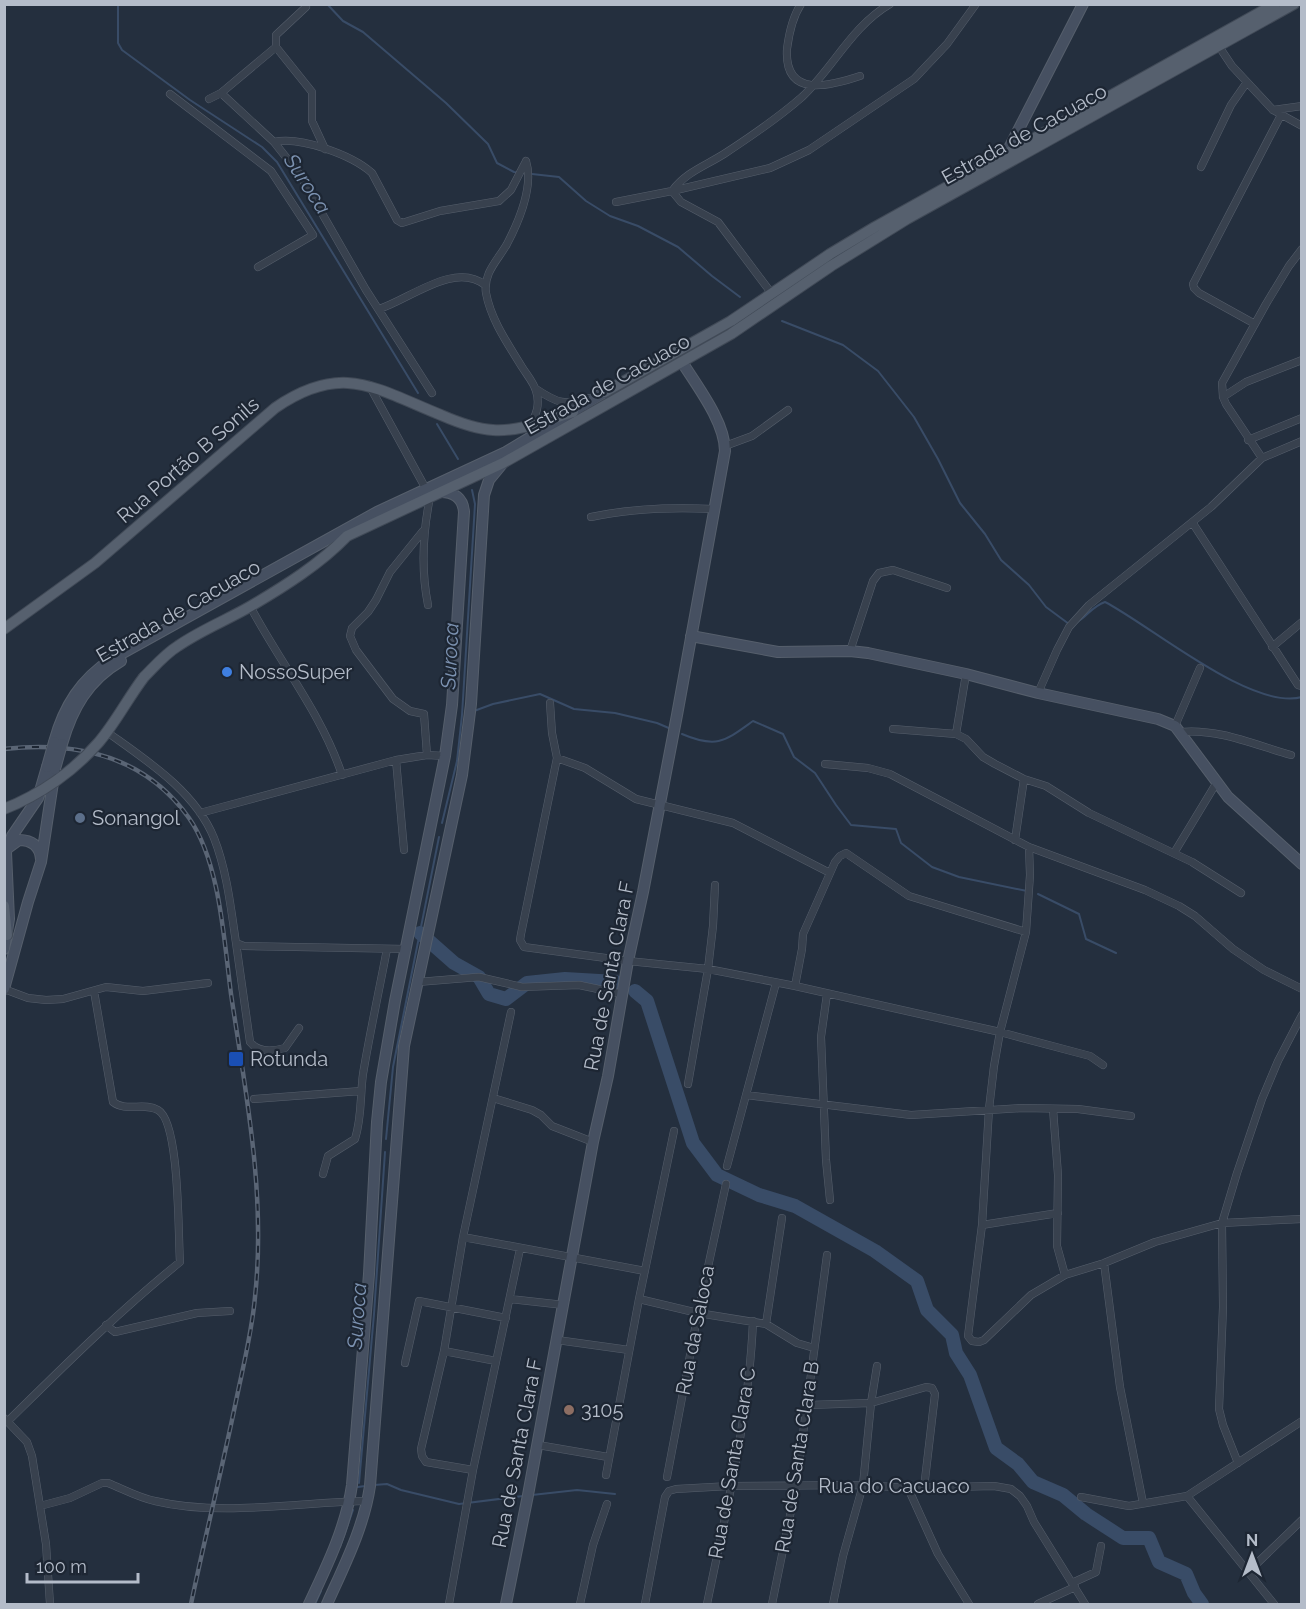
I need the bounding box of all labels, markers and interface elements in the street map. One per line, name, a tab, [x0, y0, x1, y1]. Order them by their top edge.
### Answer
street label: Estrada de Cacuaco	[937, 79, 1111, 189]
water label: Suroca	[278, 148, 336, 218]
street label: Estrada de Cacuaco	[520, 329, 694, 439]
street label: Rua Portão B Sonils	[112, 392, 264, 528]
street label: Estrada de Cacuaco	[92, 554, 264, 668]
water label: Suroca	[435, 622, 464, 691]
place label: NossoSuper	[239, 660, 352, 684]
marker: NossoSuper	[220, 665, 234, 679]
place label: Sonangol	[92, 806, 181, 830]
marker: Sonangol	[73, 811, 87, 825]
street label: Rua de Santa Clara F	[579, 879, 639, 1073]
place label: Rotunda	[250, 1047, 328, 1071]
marker: Rotunda	[227, 1050, 245, 1068]
street label: Rua da Saloca	[671, 1263, 719, 1397]
water label: Suroca	[342, 1282, 371, 1351]
street label: Rua de Santa Clara F	[487, 1356, 547, 1550]
street label: Rua de Santa Clara B	[770, 1359, 824, 1555]
street label: Rua de Santa Clara C	[703, 1365, 761, 1561]
place label: 3105	[581, 1398, 623, 1422]
marker: 3105	[562, 1403, 576, 1417]
street label: Rua do Cacuaco	[818, 1474, 970, 1498]
north arrow	[1222, 1525, 1282, 1585]
text: N	[1246, 1531, 1258, 1550]
scale bar	[27, 1546, 138, 1584]
text: 100 m	[36, 1556, 87, 1577]

